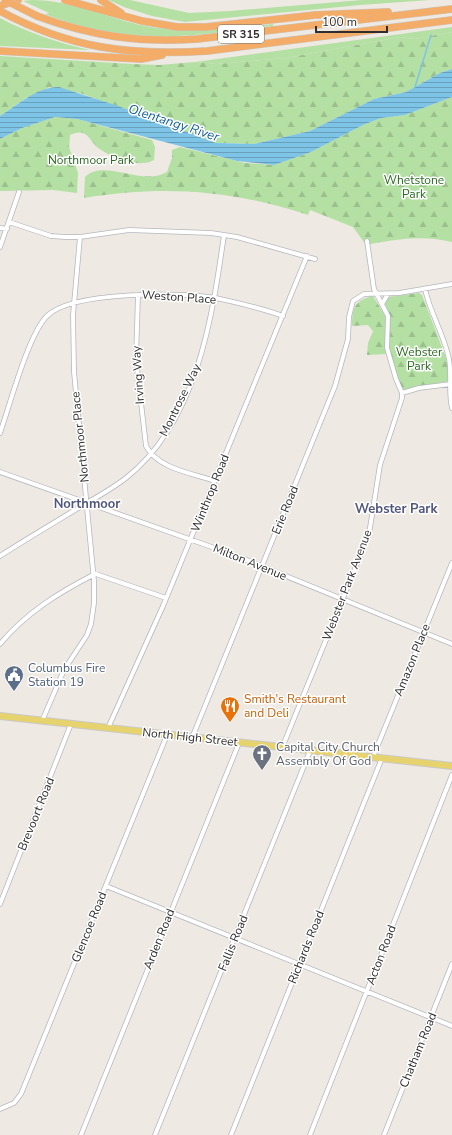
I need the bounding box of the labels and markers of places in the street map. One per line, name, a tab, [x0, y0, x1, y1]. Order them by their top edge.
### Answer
place label: Columbus Fire Station 19	[28, 660, 105, 690]
public building icon: Columbus Fire Station 19	[3, 664, 25, 692]
place label: Smith's Restaurant and Deli	[244, 691, 347, 721]
restaurant icon: Smith's Restaurant and Deli	[219, 695, 241, 723]
place label: Capital City Church Assembly Of God	[276, 739, 380, 769]
church icon: Capital City Church Assembly Of God	[251, 743, 273, 771]

